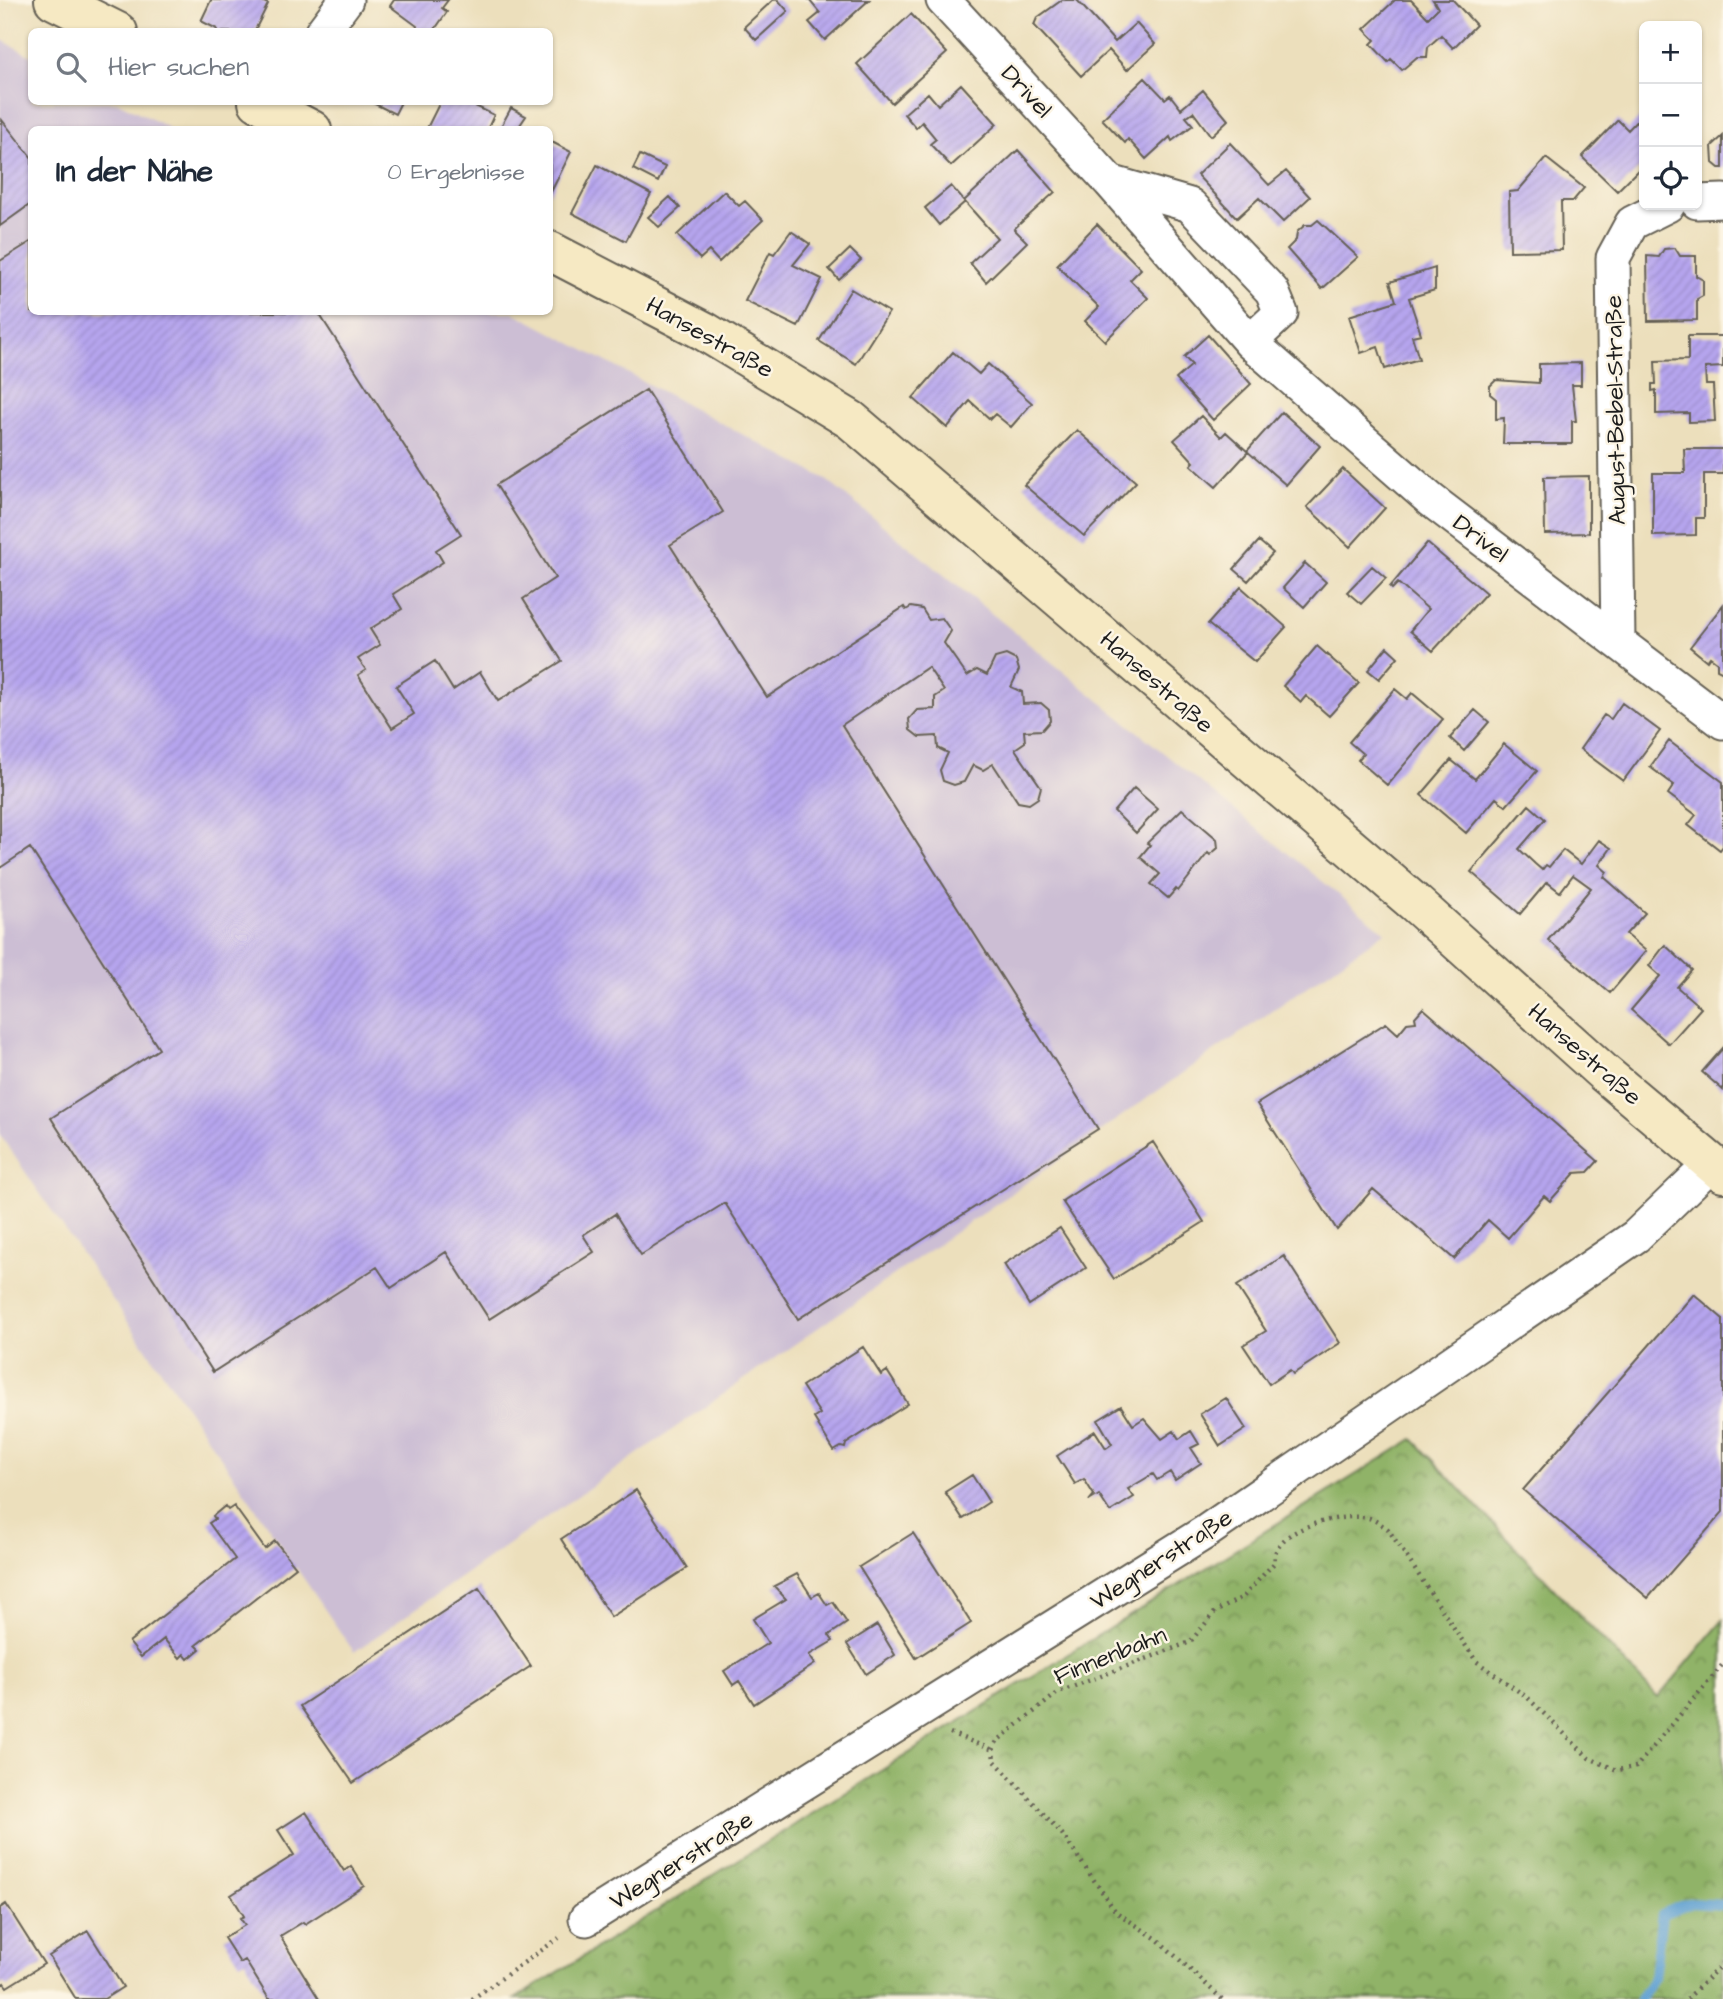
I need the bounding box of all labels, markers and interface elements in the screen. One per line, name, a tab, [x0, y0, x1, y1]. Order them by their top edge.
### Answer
map controls	[1639, 21, 1702, 210]
button: +	[1639, 21, 1702, 84]
search box	[28, 28, 553, 105]
icon: search	[52, 48, 90, 86]
text: Hier suchen	[108, 49, 249, 85]
street label: Drivel	[993, 58, 1060, 126]
button: −	[1639, 84, 1702, 147]
button: locate	[1639, 147, 1702, 210]
text: In der Nähe	[56, 151, 213, 193]
text: 0 Ergebnisse	[387, 156, 525, 188]
street label: Hansestraße	[640, 289, 779, 387]
street label: August-Bebel-Straße	[1597, 295, 1636, 525]
street label: Drivel	[1446, 507, 1515, 571]
street label: Hansestraße	[1092, 624, 1221, 742]
street label: Hansestraße	[1520, 996, 1649, 1114]
street label: Wegnerstraße	[1084, 1501, 1240, 1619]
street label: Finnenbahn	[1049, 1618, 1172, 1694]
street label: Wegnerstraße	[603, 1803, 760, 1919]

